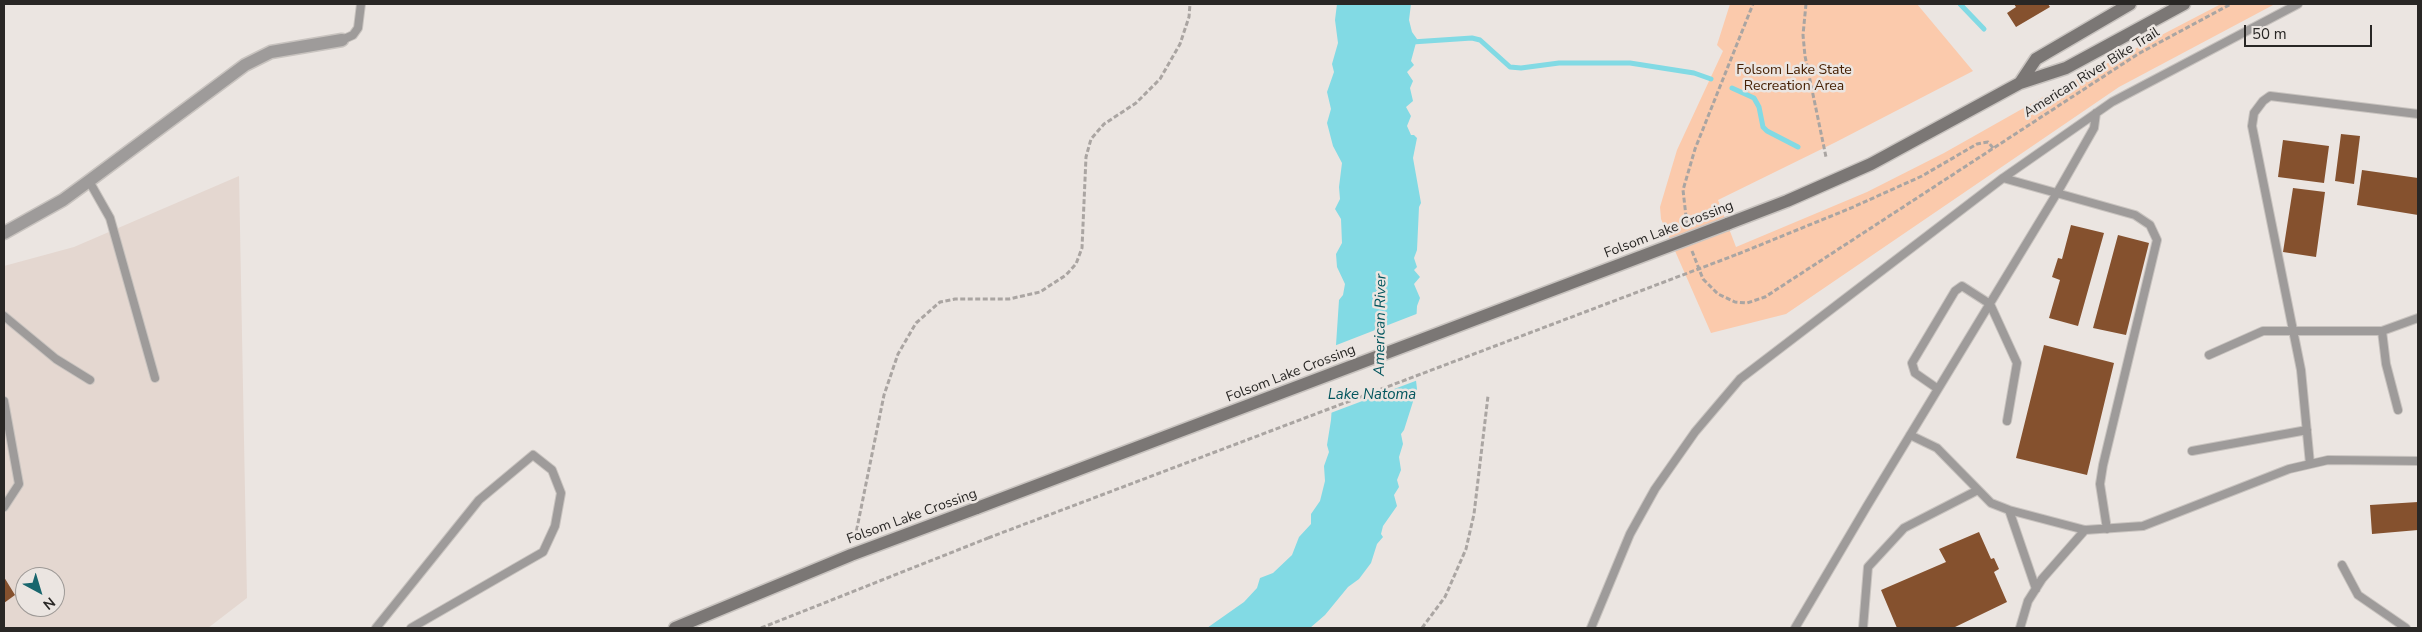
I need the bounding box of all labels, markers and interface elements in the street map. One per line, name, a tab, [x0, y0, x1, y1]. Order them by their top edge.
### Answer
scale bar	[2247, 15, 2374, 47]
street label: American River Bike Trail	[2021, 24, 2163, 122]
text: 50 m	[2252, 24, 2287, 44]
park label: Folsom Lake State Recreation Area	[1736, 63, 1852, 95]
street label: Folsom Lake Crossing	[1602, 198, 1736, 262]
water label: American River	[1371, 274, 1391, 376]
street label: Folsom Lake Crossing	[1224, 342, 1358, 406]
water label: Lake Natoma	[1328, 386, 1416, 404]
street label: Folsom Lake Crossing	[845, 486, 979, 548]
north arrow	[15, 567, 65, 617]
text: N	[39, 593, 59, 614]

